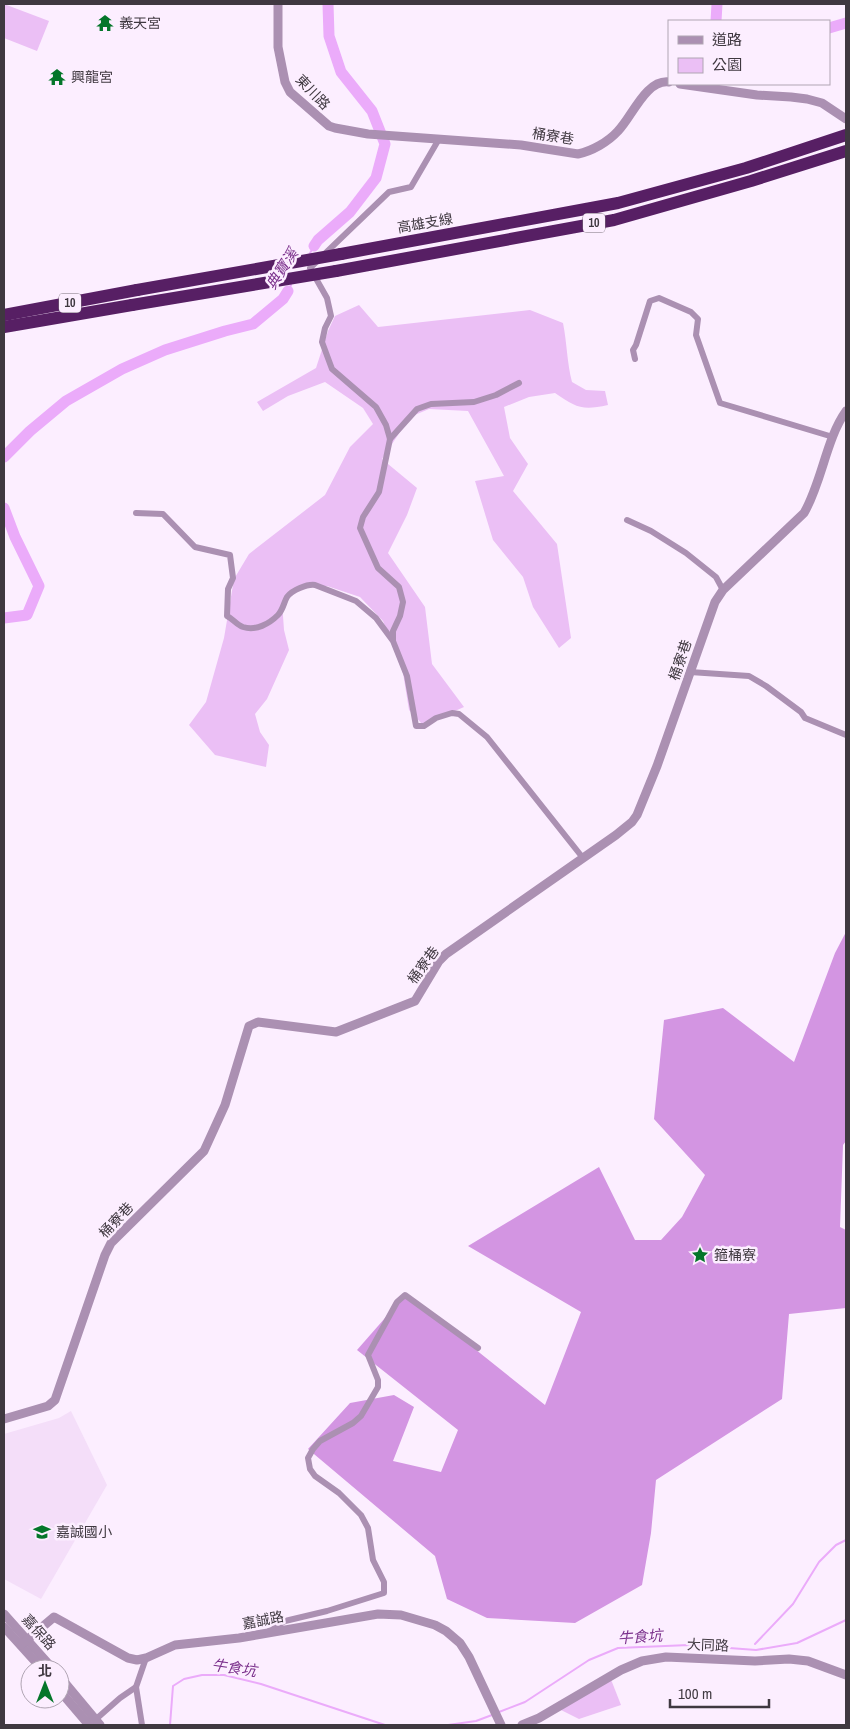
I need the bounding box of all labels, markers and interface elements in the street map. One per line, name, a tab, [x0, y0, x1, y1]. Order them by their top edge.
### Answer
temple icon: 義天宮	[95, 13, 115, 33]
place label: 義天宮	[119, 14, 161, 32]
legend	[668, 20, 830, 85]
text: 道路	[712, 29, 742, 50]
text: 公園	[712, 54, 742, 75]
temple icon: 興龍宮	[47, 67, 67, 87]
place label: 興龍宮	[71, 68, 113, 86]
street label: 東川路	[292, 71, 334, 113]
street label: 桶寮巷	[531, 124, 575, 148]
street label: 高雄支線	[396, 209, 454, 237]
road number: 10	[583, 214, 605, 232]
water label: 典寶溪	[261, 242, 304, 293]
road number: 10	[59, 294, 81, 312]
street label: 桶寮巷	[665, 637, 695, 683]
street label: 桶寮巷	[403, 943, 443, 987]
street label: 桶寮巷	[95, 1199, 137, 1241]
place icon: 箍桶寮	[690, 1245, 710, 1265]
place label: 箍桶寮	[714, 1246, 756, 1264]
school or university icon: 嘉誠國小	[32, 1522, 52, 1542]
place label: 嘉誠國小	[56, 1523, 112, 1541]
street label: 嘉誠路	[241, 1607, 285, 1633]
street label: 嘉保路	[18, 1610, 60, 1654]
water label: 牛食坑	[617, 1624, 665, 1649]
street label: 大同路	[687, 1635, 729, 1655]
water label: 牛食坑	[210, 1654, 260, 1682]
north arrow	[20, 1659, 70, 1709]
text: 北	[38, 1662, 52, 1680]
scale bar	[670, 1676, 769, 1708]
text: 100 m	[678, 1683, 712, 1704]

